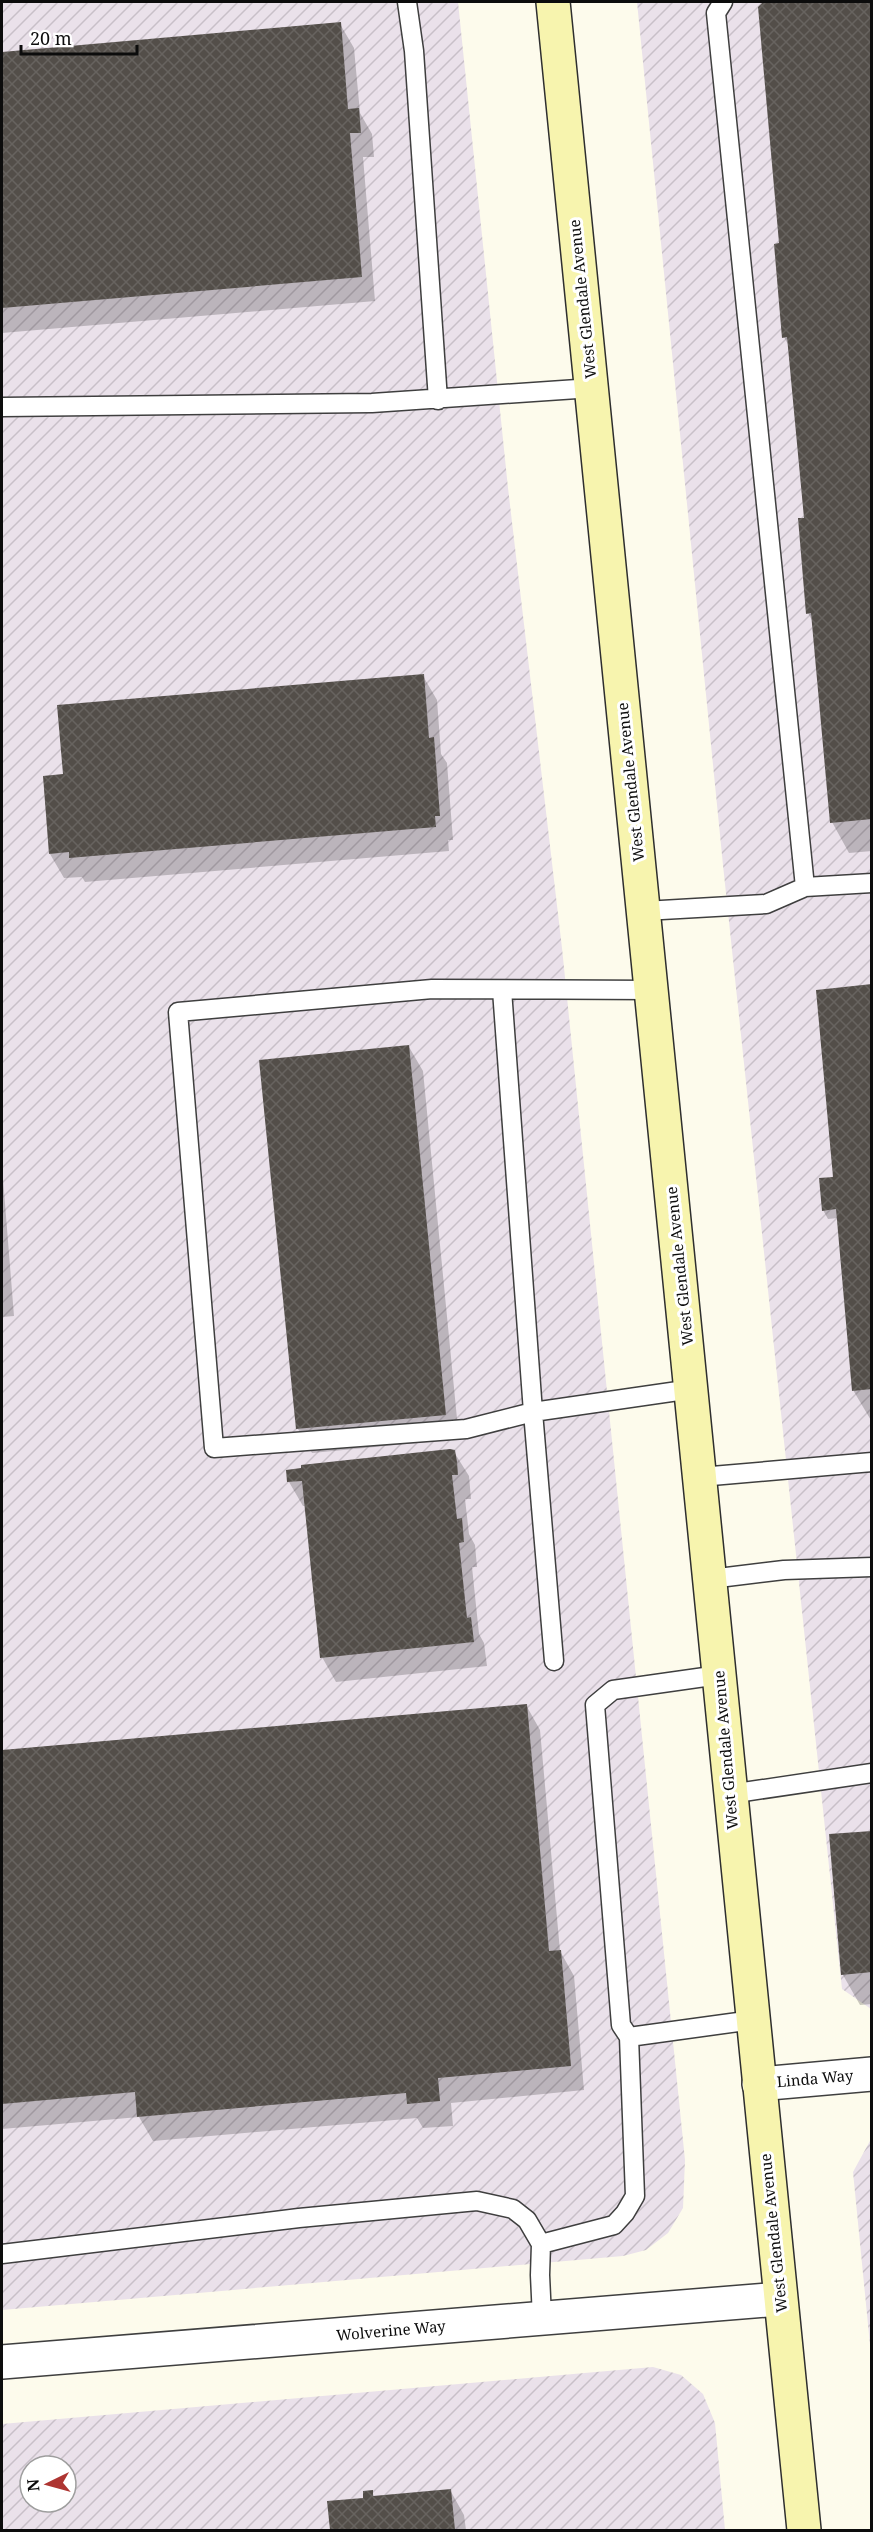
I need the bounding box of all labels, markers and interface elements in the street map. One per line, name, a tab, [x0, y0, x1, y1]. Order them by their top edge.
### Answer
scale bar	[21, 18, 136, 56]
text: 20 m	[30, 26, 72, 50]
street label: West Glendale Avenue	[564, 219, 600, 380]
street label: West Glendale Avenue	[612, 702, 648, 863]
street label: West Glendale Avenue	[661, 1186, 697, 1347]
street label: West Glendale Avenue	[708, 1670, 742, 1830]
street label: Linda Way	[776, 2065, 854, 2091]
street label: West Glendale Avenue	[755, 2153, 791, 2314]
street label: Wolverine Way	[335, 2315, 447, 2345]
north arrow	[18, 2454, 78, 2514]
text: N	[22, 2478, 45, 2493]

